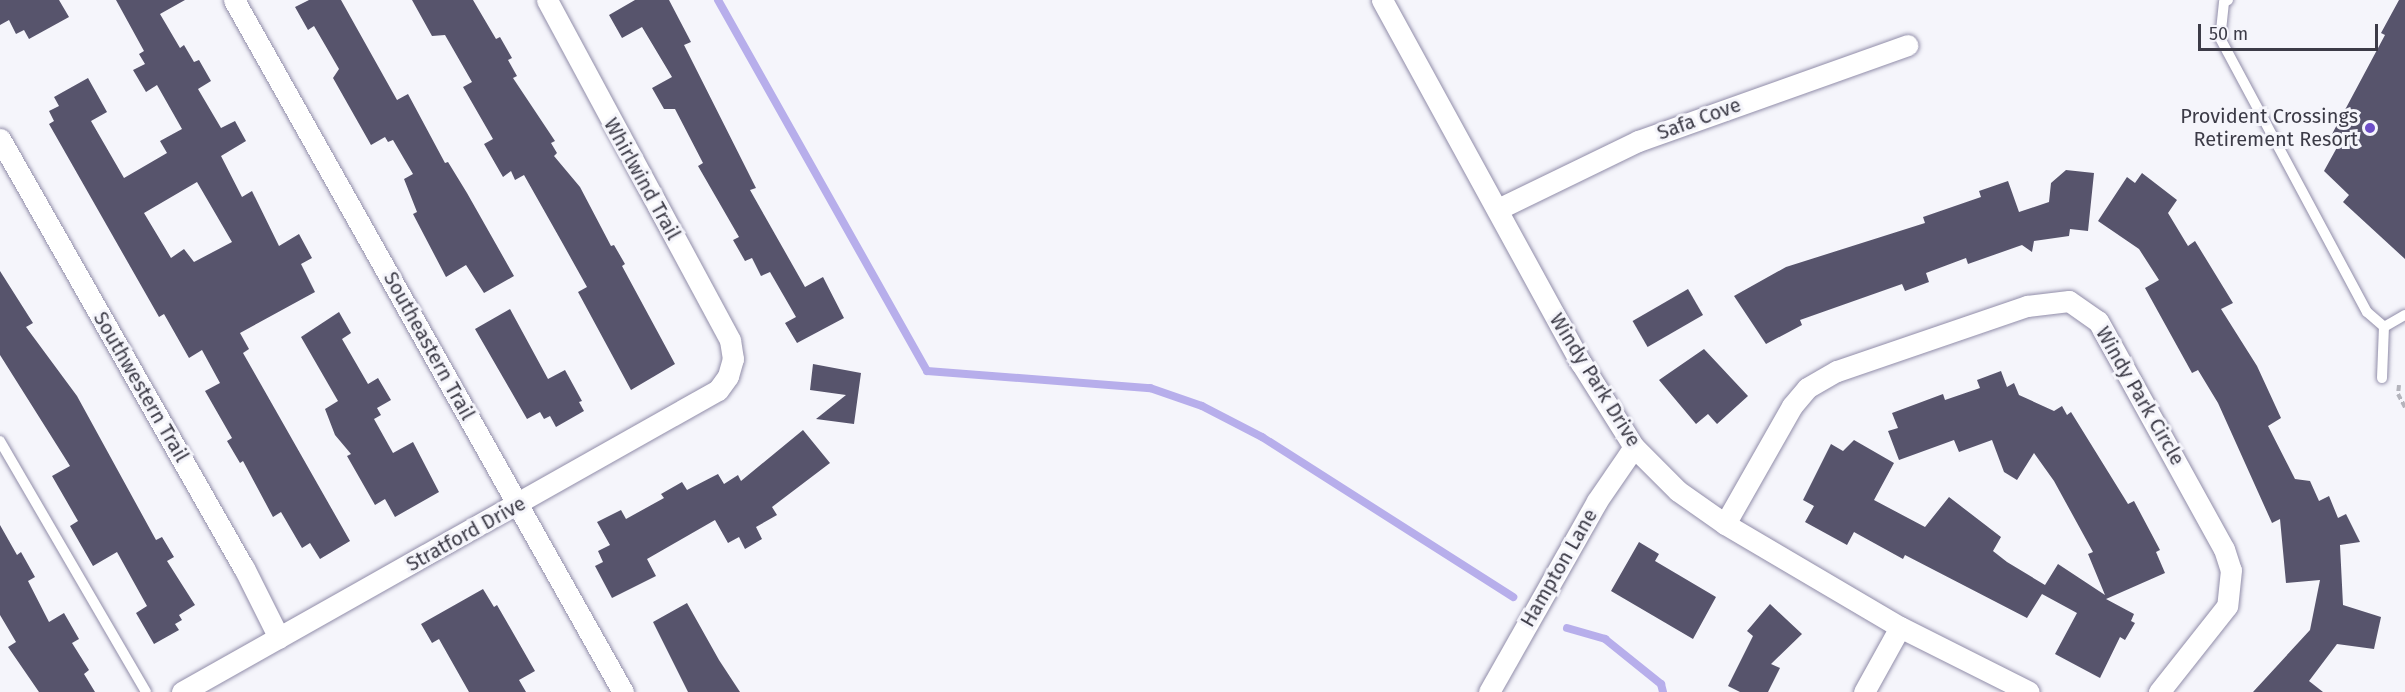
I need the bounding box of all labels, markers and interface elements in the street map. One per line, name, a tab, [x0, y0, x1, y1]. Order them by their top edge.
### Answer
scale bar	[2201, 12, 2381, 50]
text: 50 m	[2209, 23, 2248, 45]
street label: Safa Cove	[1654, 93, 1744, 145]
place label: Provident Crossings Retirement Resort	[2180, 104, 2358, 151]
street label: Whirlwind Trail	[599, 114, 685, 244]
marker: Provident Crossings Retirement Resort	[2363, 121, 2377, 135]
street label: Southeastern Trail	[378, 268, 480, 424]
street label: Southwestern Trail	[88, 308, 194, 466]
street label: Windy Park Drive	[1544, 309, 1646, 451]
street label: Windy Park Circle	[2091, 323, 2189, 469]
street label: Stratford Drive	[402, 491, 530, 577]
street label: Hampton Lane	[1516, 505, 1602, 631]

